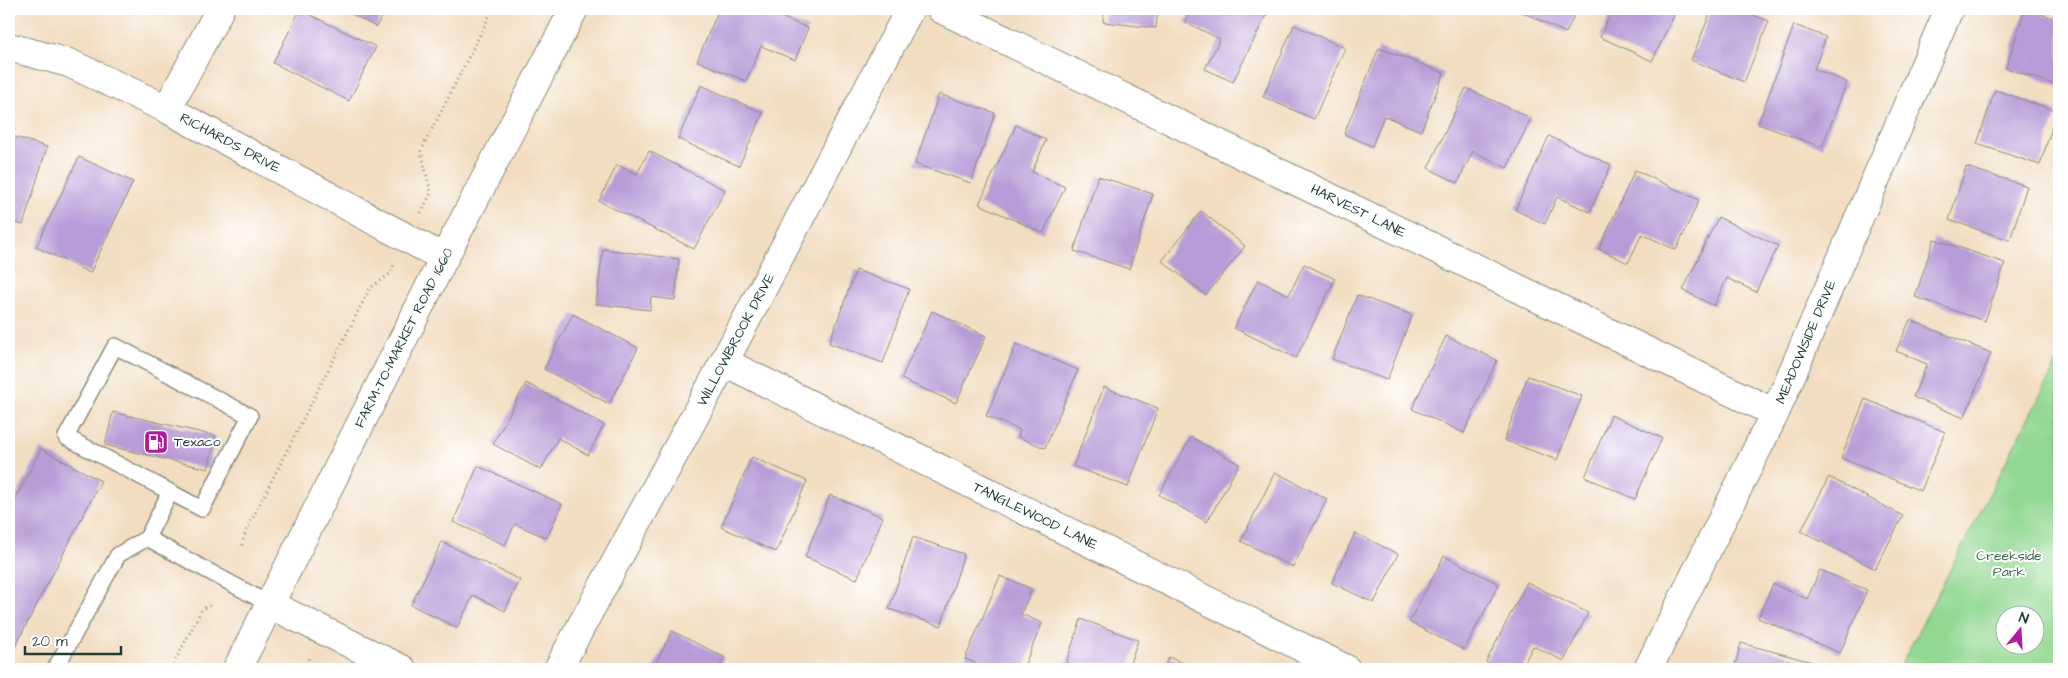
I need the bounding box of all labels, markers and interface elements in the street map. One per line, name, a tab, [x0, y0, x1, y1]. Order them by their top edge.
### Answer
street label: RICHARDS DRIVE	[176, 108, 284, 178]
street label: HARVEST LANE	[1307, 179, 1410, 243]
street label: FARM-TO-MARKET ROAD 1660	[350, 244, 458, 432]
street label: WILLOWBROOK DRIVE	[692, 269, 780, 410]
street label: MEADOWSIDE DRIVE	[1771, 276, 1841, 407]
fuel station icon: Texaco	[143, 429, 169, 455]
place label: Texaco	[174, 432, 221, 452]
street label: TANGLEWOOD LANE	[969, 477, 1101, 555]
park label: Creekside Park	[1976, 546, 2042, 582]
north arrow	[1996, 606, 2046, 656]
text: N	[2016, 608, 2031, 630]
scale bar	[25, 623, 121, 655]
text: 20 m	[32, 631, 68, 652]

